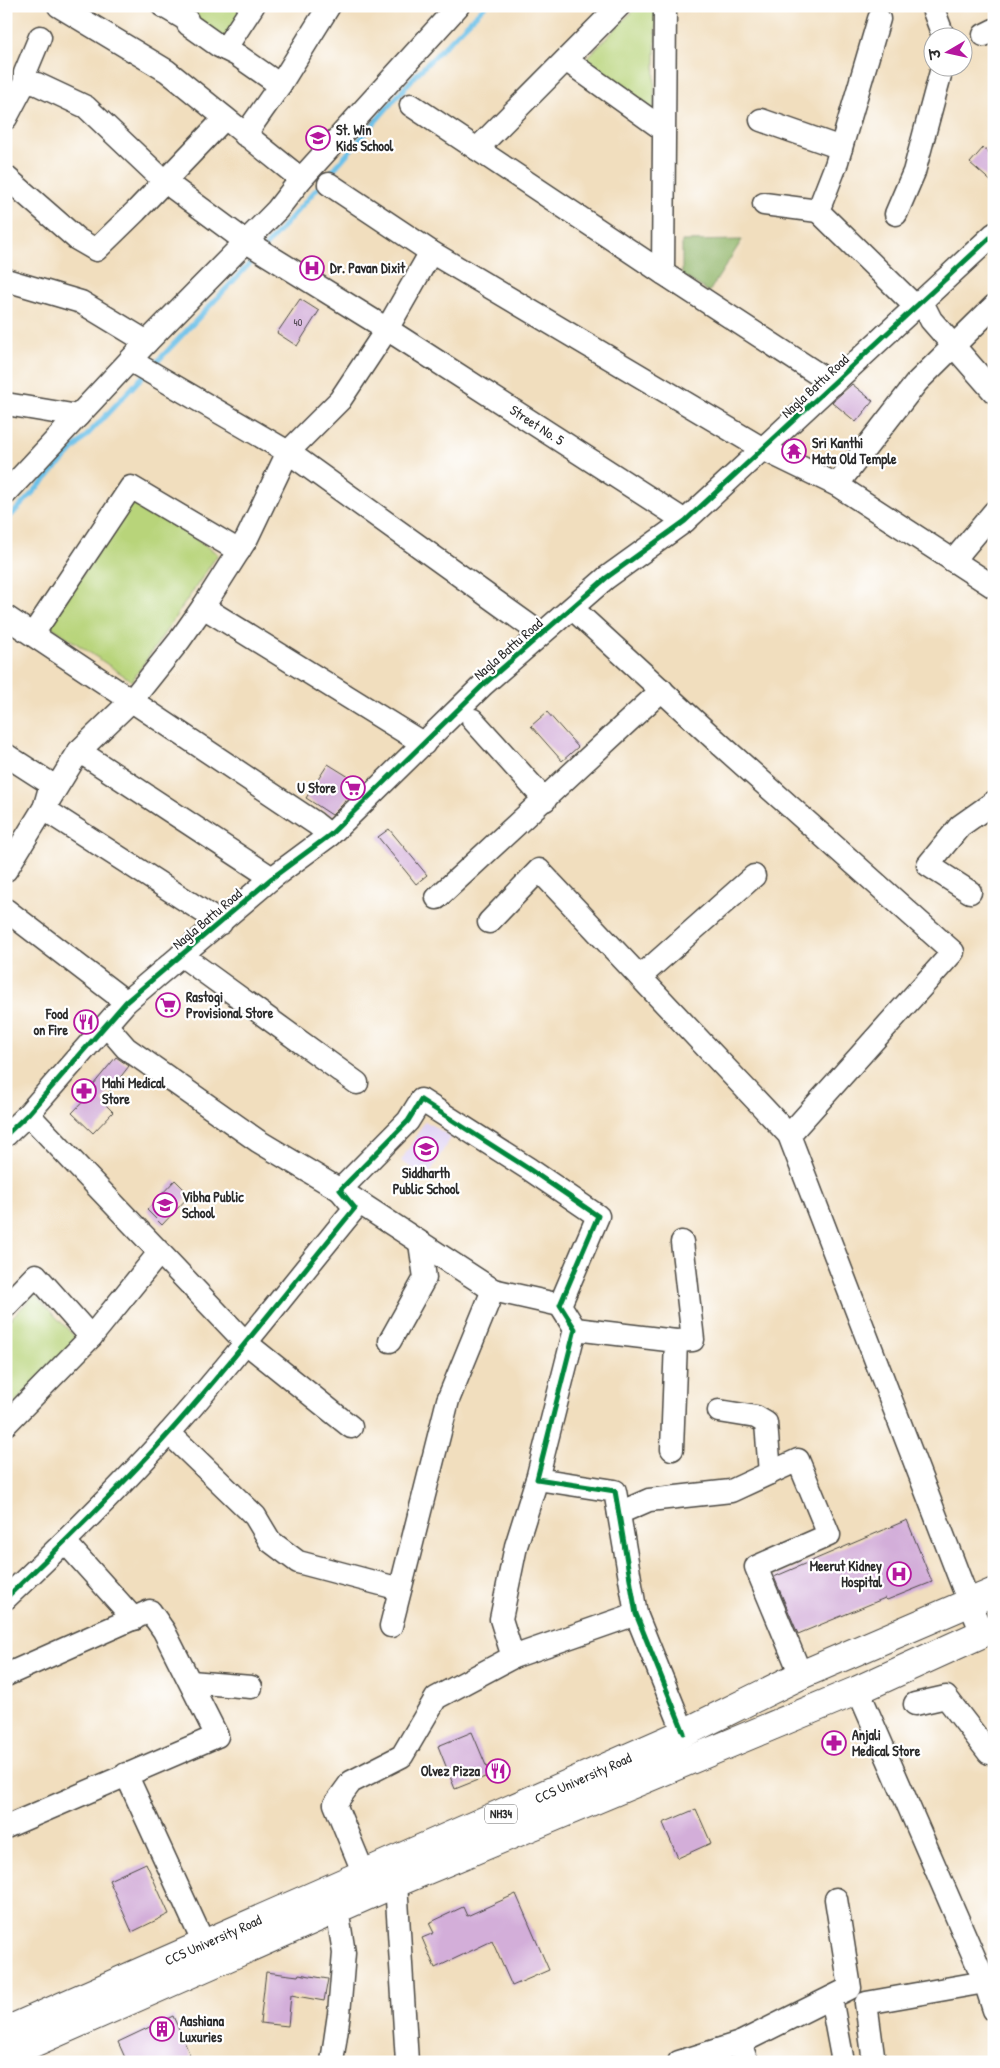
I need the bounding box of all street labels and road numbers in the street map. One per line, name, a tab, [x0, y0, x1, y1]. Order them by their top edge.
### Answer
street label: Nagla Battu Road	[777, 349, 854, 423]
street label: Street No. 5	[506, 400, 568, 449]
street label: Nagla Battu Road	[469, 613, 547, 685]
street label: Nagla Battu Road	[168, 883, 247, 954]
street label: CCS University Road	[531, 1747, 635, 1808]
road number: NH34	[485, 1805, 517, 1824]
street label: CCS University Road	[161, 1909, 265, 1970]

